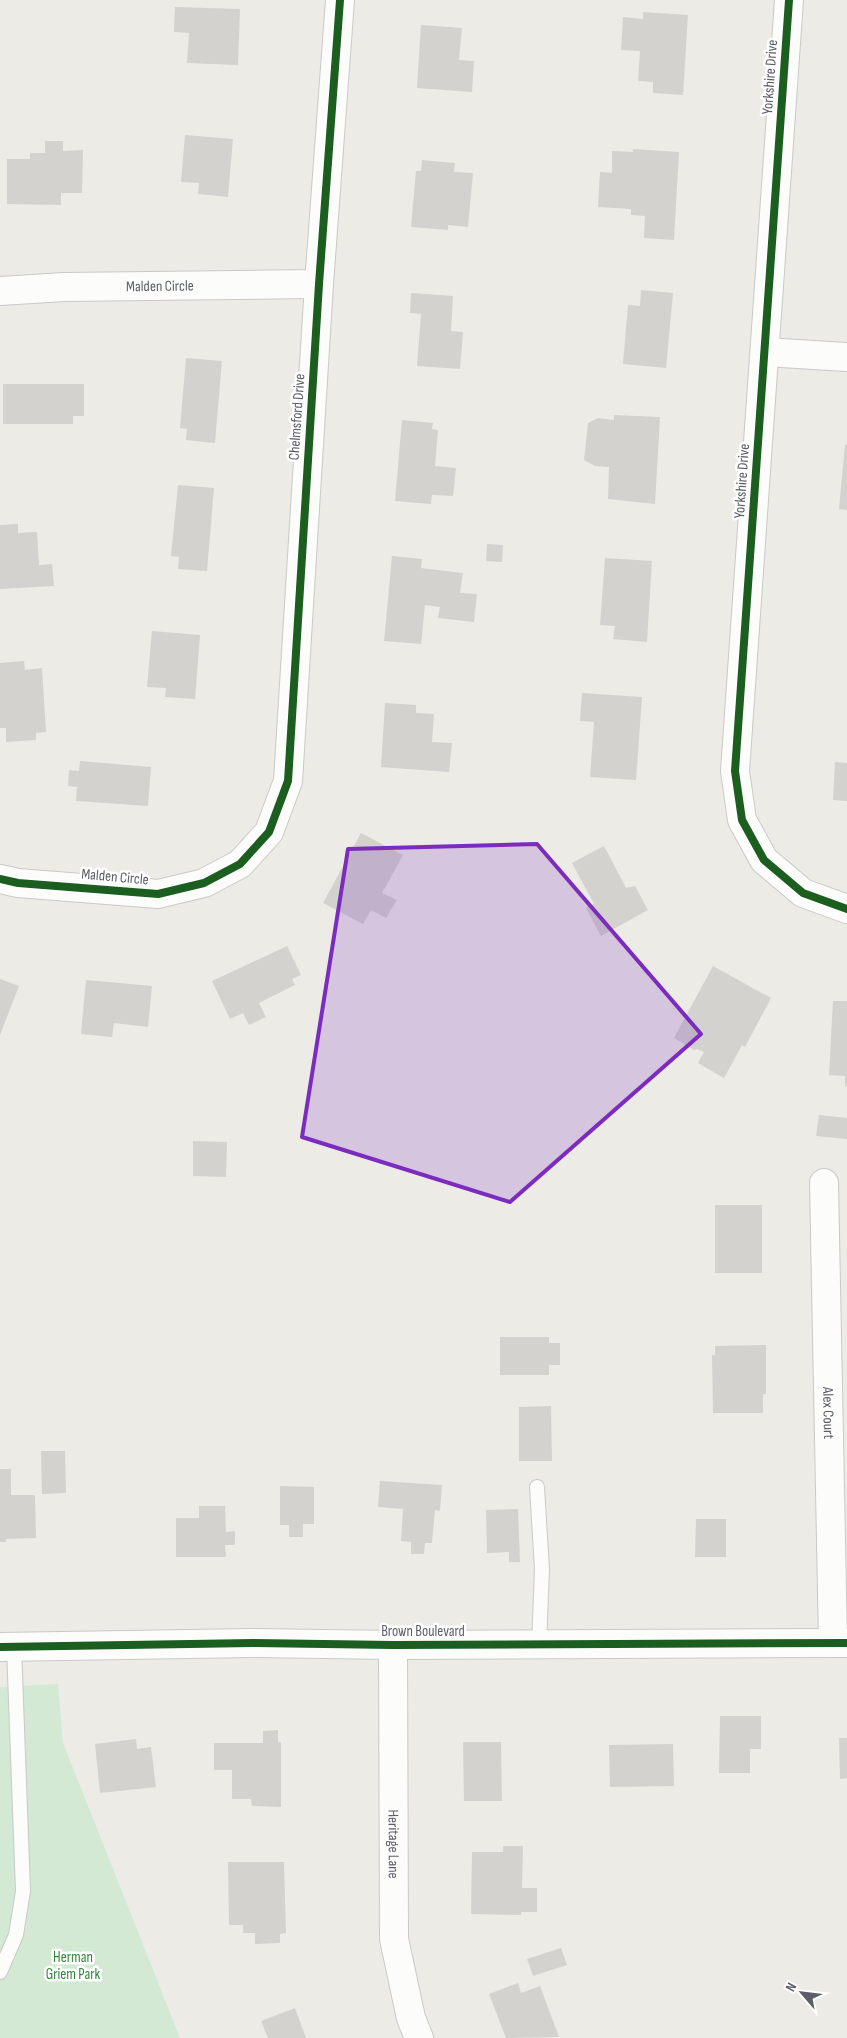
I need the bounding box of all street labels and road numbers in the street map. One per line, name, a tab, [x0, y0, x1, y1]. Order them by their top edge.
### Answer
street label: Yorkshire Drive	[758, 39, 782, 115]
street label: Malden Circle	[126, 276, 194, 296]
street label: Chelmsford Drive	[285, 373, 309, 461]
street label: Yorkshire Drive	[730, 443, 754, 519]
street label: Malden Circle	[81, 865, 149, 889]
street label: Alex Court	[818, 1386, 839, 1440]
street label: Brown Boulevard	[381, 1622, 465, 1641]
street label: Heritage Lane	[384, 1809, 403, 1879]

